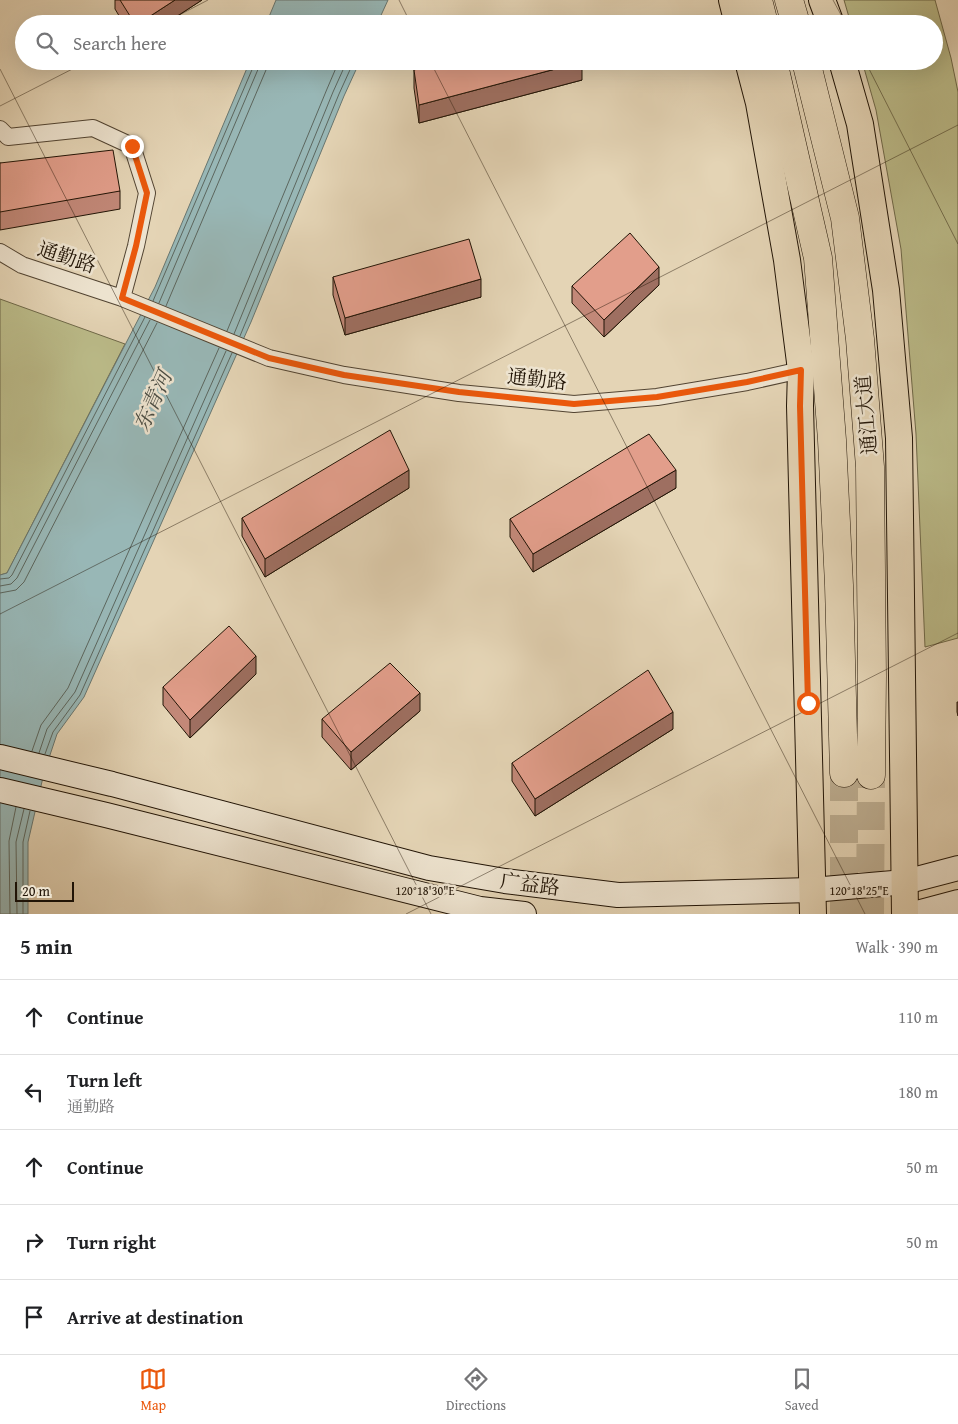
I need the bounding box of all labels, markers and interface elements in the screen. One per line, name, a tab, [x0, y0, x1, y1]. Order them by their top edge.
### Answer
search box	[15, 15, 943, 70]
icon: search	[33, 29, 61, 57]
text: Search here	[73, 29, 167, 57]
route end	[121, 135, 144, 158]
street label: 通勤路	[34, 233, 100, 280]
street label: 通勤路	[506, 361, 568, 396]
water label: 东青河	[126, 362, 181, 436]
street label: 通江大道	[848, 374, 883, 456]
route start	[797, 692, 820, 715]
street label: 广益路	[499, 865, 562, 902]
scale bar	[15, 879, 74, 902]
text: 20 m	[22, 881, 50, 901]
text: 120°18'30"E	[395, 882, 455, 899]
text: 120°18'25"E	[829, 882, 889, 899]
text: 5 min	[20, 931, 72, 962]
text: Walk · 390 m	[855, 935, 938, 959]
icon: ahead	[20, 1003, 48, 1031]
text: Continue	[67, 1003, 144, 1031]
text: 110 m	[898, 1005, 938, 1029]
text: Turn left	[67, 1066, 142, 1094]
icon: left	[20, 1078, 48, 1106]
text: 180 m	[898, 1080, 938, 1104]
text: 通勤路	[67, 1094, 115, 1118]
icon: ahead	[20, 1153, 48, 1181]
text: Continue	[67, 1153, 144, 1181]
text: 50 m	[906, 1155, 938, 1179]
icon: right	[20, 1228, 48, 1256]
text: Turn right	[67, 1228, 156, 1256]
text: 50 m	[906, 1230, 938, 1254]
icon: arrive	[20, 1303, 48, 1331]
text: Arrive at destination	[67, 1303, 243, 1331]
tab: Map	[139, 1365, 167, 1415]
tab: Directions	[446, 1365, 506, 1415]
tab: Saved	[785, 1365, 819, 1415]

